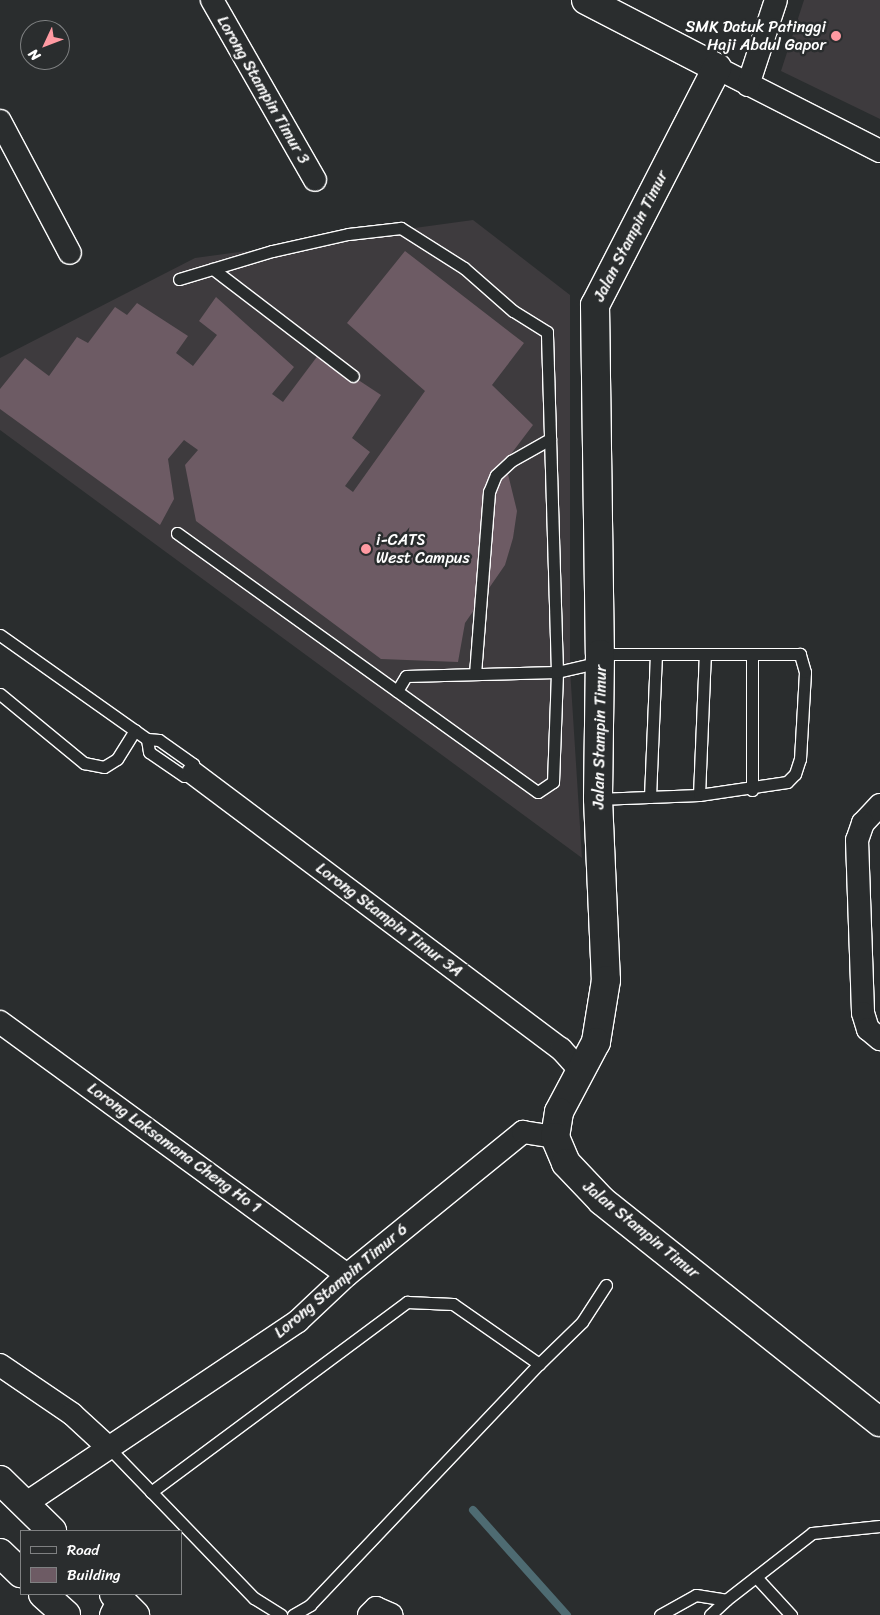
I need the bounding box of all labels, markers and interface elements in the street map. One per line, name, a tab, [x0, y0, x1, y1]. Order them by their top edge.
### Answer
street label: Lorong Stampin Timur 3	[213, 13, 313, 167]
place label: SMK Datuk Patinggi Haji Abdul Gapor	[684, 17, 826, 55]
north arrow	[20, 20, 70, 70]
marker: SMK Datuk Patinggi Haji Abdul Gapor	[830, 30, 842, 42]
text: N	[22, 43, 47, 67]
street label: Jalan Stampin Timur	[590, 167, 672, 305]
place label: i-CATS West Campus	[376, 530, 469, 568]
marker: i-CATS West Campus	[360, 543, 372, 555]
street label: Jalan Stampin Timur	[589, 665, 611, 809]
street label: Lorong Stampin Timur 3A	[312, 859, 466, 981]
street label: Lorong Laksamana Cheng Ho 1	[84, 1079, 264, 1217]
street label: Jalan Stampin Timur	[579, 1177, 703, 1283]
street label: Lorong Stampin Timur 6	[270, 1220, 412, 1342]
legend	[20, 1530, 182, 1595]
text: Road	[67, 1537, 99, 1563]
text: Building	[67, 1562, 121, 1588]

